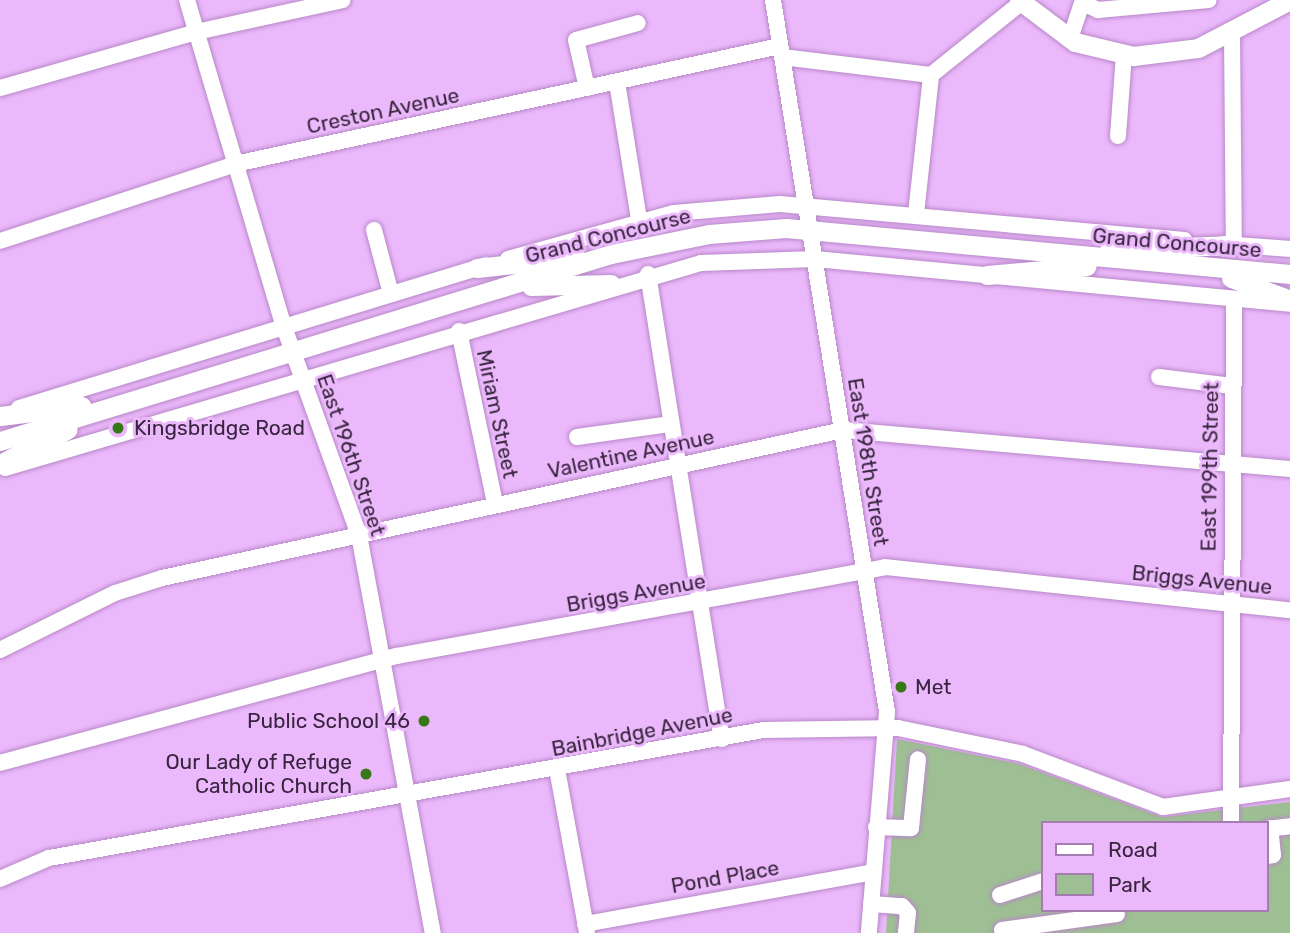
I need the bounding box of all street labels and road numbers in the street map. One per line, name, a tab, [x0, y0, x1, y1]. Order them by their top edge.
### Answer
street label: Creston Avenue	[304, 82, 462, 140]
street label: Grand Concourse	[523, 203, 693, 269]
street label: Grand Concourse	[1091, 223, 1263, 263]
street label: Miriam Street	[471, 347, 523, 481]
street label: East 196th Street	[312, 371, 390, 539]
street label: East 198th Street	[842, 376, 894, 548]
street label: East 199th Street	[1196, 382, 1224, 552]
street label: Valentine Avenue	[545, 424, 717, 484]
street label: Briggs Avenue	[1130, 560, 1274, 600]
street label: Briggs Avenue	[564, 568, 708, 618]
street label: Bainbridge Avenue	[549, 702, 735, 762]
street label: Pond Place	[669, 855, 781, 899]

